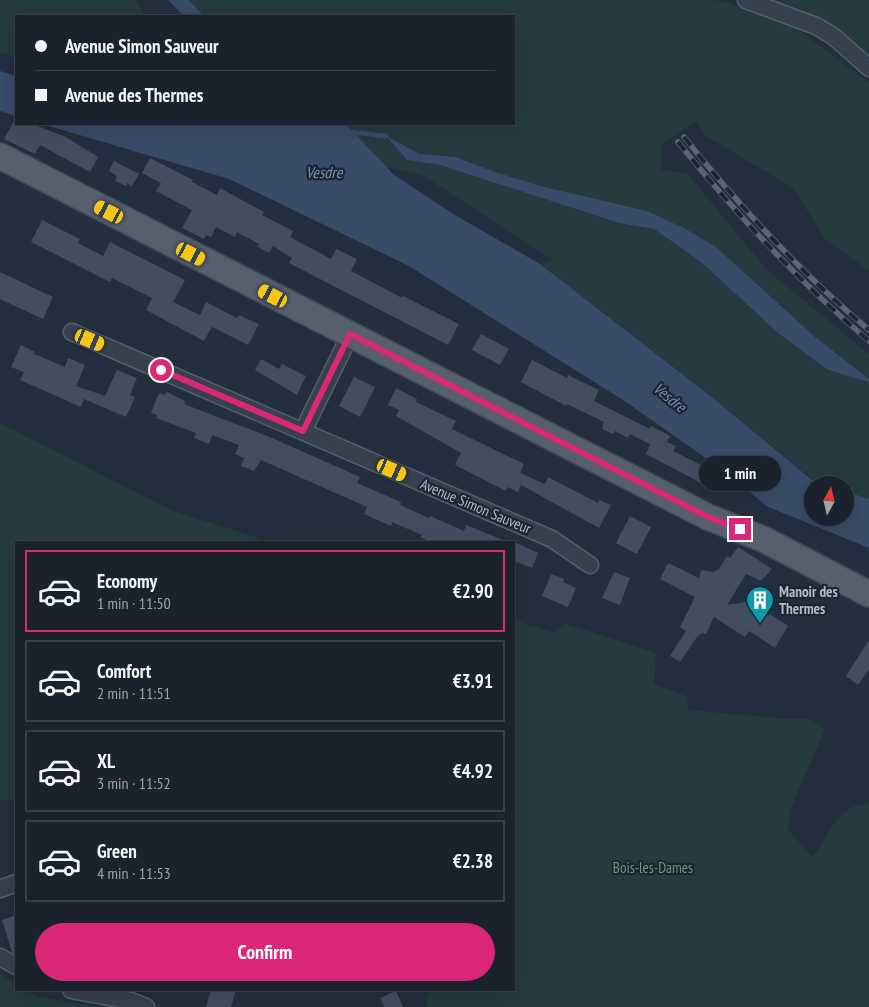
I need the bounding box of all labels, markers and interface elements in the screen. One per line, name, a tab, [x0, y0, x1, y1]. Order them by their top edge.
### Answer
text: Avenue Simon Sauveur	[65, 34, 219, 58]
text: Avenue des Thermes	[65, 83, 203, 107]
water label: Vesdre	[306, 162, 344, 182]
car	[92, 199, 125, 225]
car	[174, 241, 207, 267]
car	[256, 283, 289, 309]
car	[73, 327, 106, 353]
route start	[150, 359, 172, 381]
water label: Vesdre	[649, 378, 692, 417]
callout: 1 min	[699, 456, 781, 492]
car	[375, 457, 408, 483]
text: 1 min	[724, 463, 756, 483]
street label: Avenue Simon Sauveur	[418, 474, 535, 538]
north arrow	[804, 476, 854, 526]
map controls	[804, 476, 854, 526]
route end	[729, 518, 751, 540]
icon: car	[37, 569, 82, 614]
text: Economy	[97, 569, 157, 593]
text: €2.90	[453, 579, 493, 603]
place label: Manoir des Thermes	[779, 582, 838, 618]
building icon: Manoir des Thermes	[745, 585, 775, 624]
text: 1 min · 11:50	[97, 593, 171, 613]
icon: car	[37, 659, 82, 704]
text: Comfort	[97, 659, 151, 683]
text: €3.91	[453, 669, 493, 693]
text: 2 min · 11:51	[97, 683, 171, 703]
icon: car	[37, 749, 82, 794]
text: XL	[97, 749, 115, 773]
text: €4.92	[453, 759, 493, 783]
text: 3 min · 11:52	[97, 773, 171, 793]
icon: car	[37, 839, 82, 884]
text: Green	[97, 839, 137, 863]
text: €2.38	[453, 849, 493, 873]
park label: Bois-les-Dames	[613, 858, 693, 877]
text: 4 min · 11:53	[97, 863, 171, 883]
button: Confirm	[35, 923, 495, 981]

